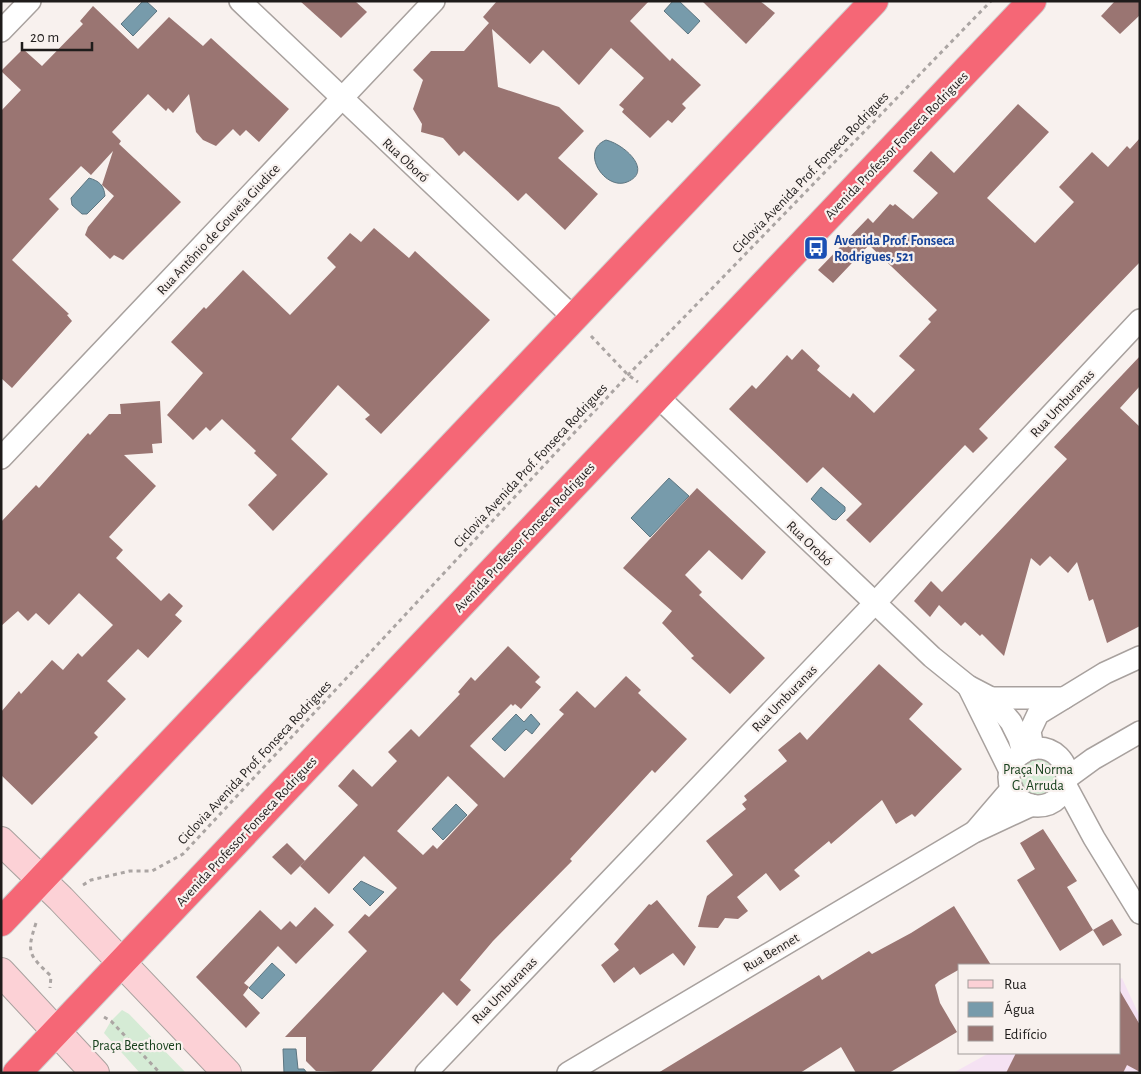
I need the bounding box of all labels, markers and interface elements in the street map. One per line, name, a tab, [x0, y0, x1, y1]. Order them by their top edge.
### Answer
scale bar	[22, 20, 92, 52]
text: 20 m	[30, 30, 59, 45]
street label: Avenida Professor Fonseca Rodrigues	[822, 69, 971, 222]
street label: Ciclovia Avenida Prof. Fonseca Rodrigues	[730, 89, 892, 256]
street label: Rua Oboró	[379, 136, 431, 186]
street label: Rua Antônio de Gouveia Giudice	[155, 162, 283, 298]
place label: Avenida Prof. Fonseca Rodrigues, 521	[834, 234, 955, 264]
bus stop icon: Avenida Prof. Fonseca Rodrigues, 521	[803, 235, 829, 261]
street label: Rua Umburanas	[1028, 367, 1097, 440]
street label: Ciclovia Avenida Prof. Fonseca Rodrigues	[451, 381, 610, 550]
street label: Avenida Professor Fonseca Rodrigues	[452, 460, 598, 615]
street label: Rua Orobó	[784, 519, 835, 569]
street label: Rua Umburanas	[750, 663, 820, 735]
street label: Ciclovia Avenida Prof. Fonseca Rodrigues	[175, 678, 334, 847]
street label: Avenida Professor Fonseca Rodrigues	[174, 754, 320, 909]
park label: Praça Norma G. Arruda	[1003, 763, 1074, 793]
street label: Rua Bennet	[741, 930, 802, 975]
street label: Rua Umburanas	[470, 955, 540, 1027]
legend	[958, 964, 1121, 1054]
text: Rua	[1004, 977, 1027, 992]
text: Água	[1004, 1000, 1035, 1017]
text: Edifício	[1004, 1027, 1047, 1042]
park label: Praça Beethoven	[92, 1039, 182, 1053]

